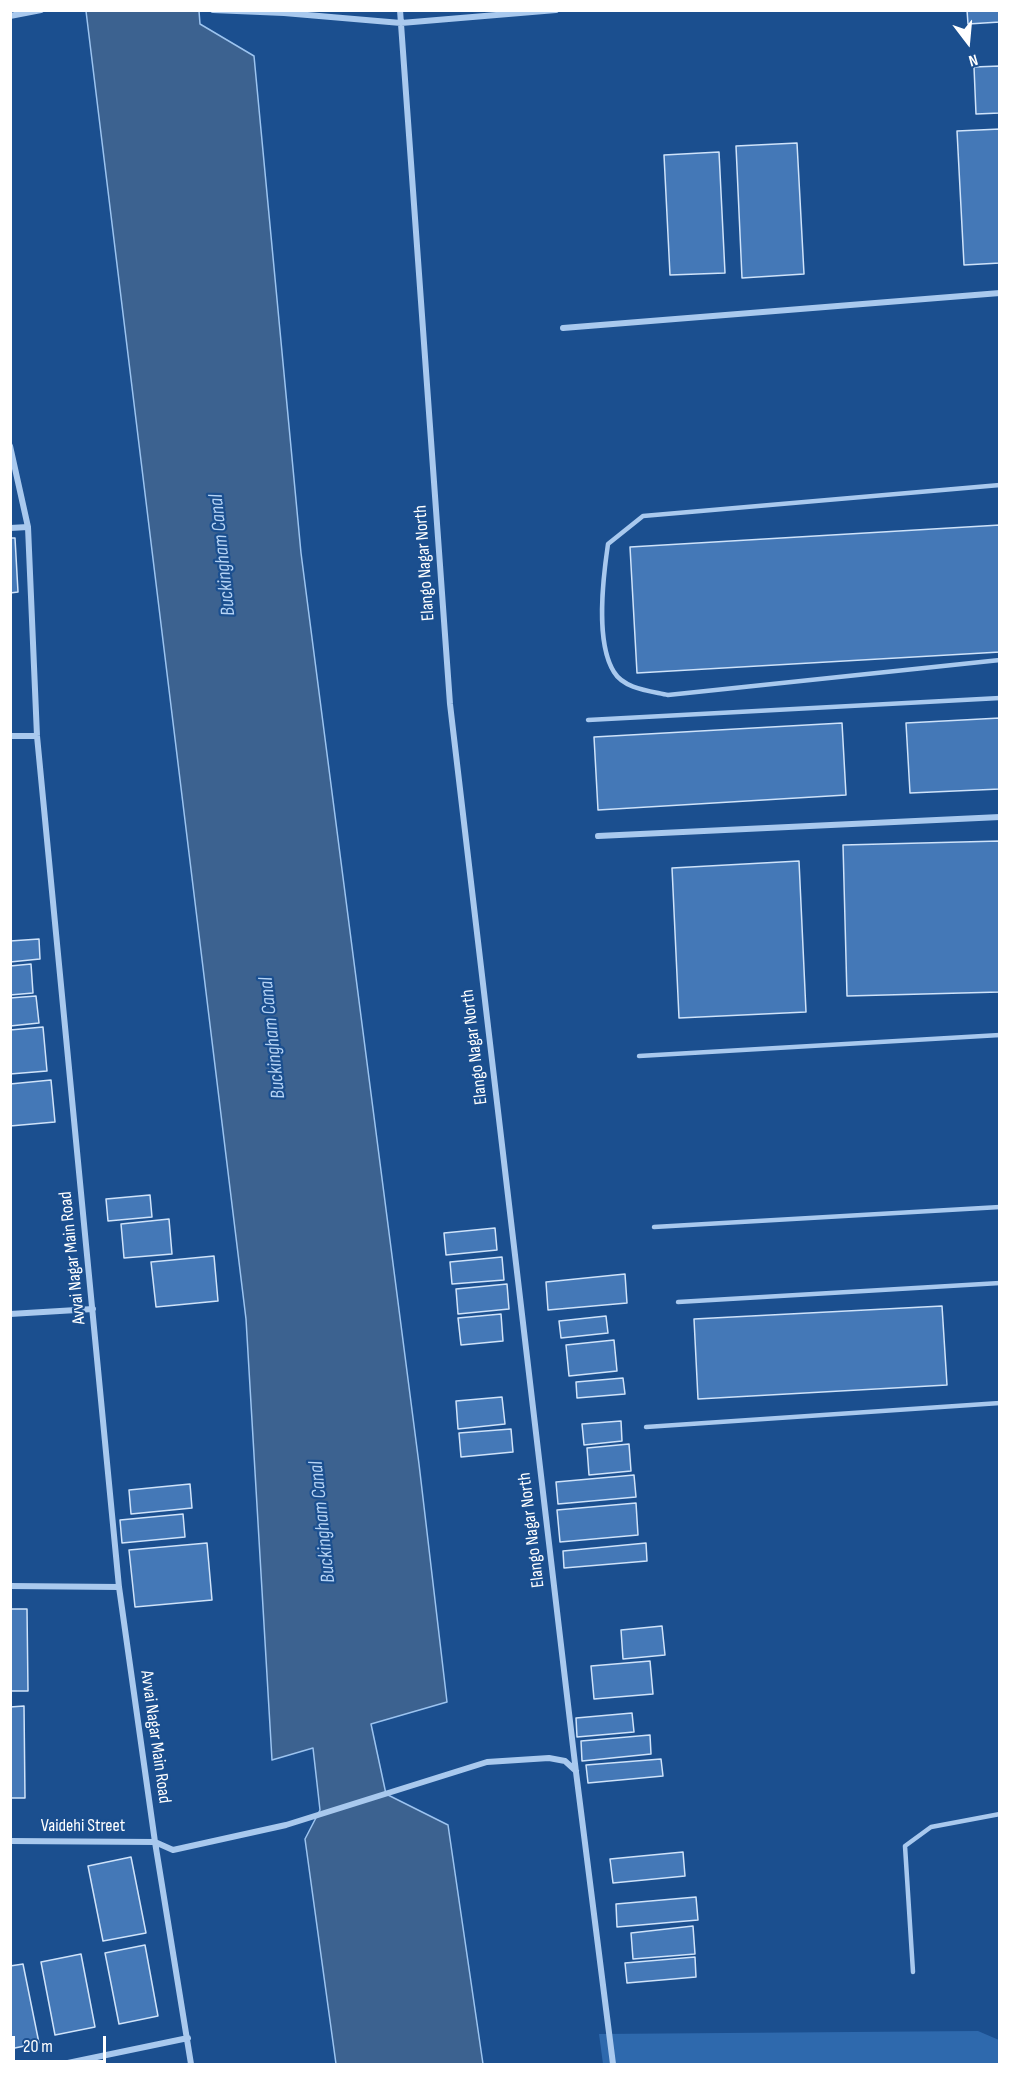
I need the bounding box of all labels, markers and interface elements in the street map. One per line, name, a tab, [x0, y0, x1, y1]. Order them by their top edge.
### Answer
north arrow	[938, 12, 998, 72]
text: N	[966, 49, 980, 70]
water label: Buckingham Canal	[205, 493, 241, 617]
street label: Elango Nagar North	[410, 504, 440, 622]
water label: Buckingham Canal	[255, 976, 291, 1100]
street label: Elango Nagar North	[457, 988, 493, 1106]
street label: Avvai Nagar Main Road	[55, 1190, 91, 1326]
water label: Buckingham Canal	[305, 1460, 341, 1584]
street label: Elango Nagar North	[514, 1471, 550, 1589]
street label: Avvai Nagar Main Road	[135, 1669, 175, 1805]
street label: Vaidehi Street	[41, 1815, 125, 1837]
scale bar	[15, 2024, 110, 2062]
text: 20 m	[23, 2036, 53, 2057]

